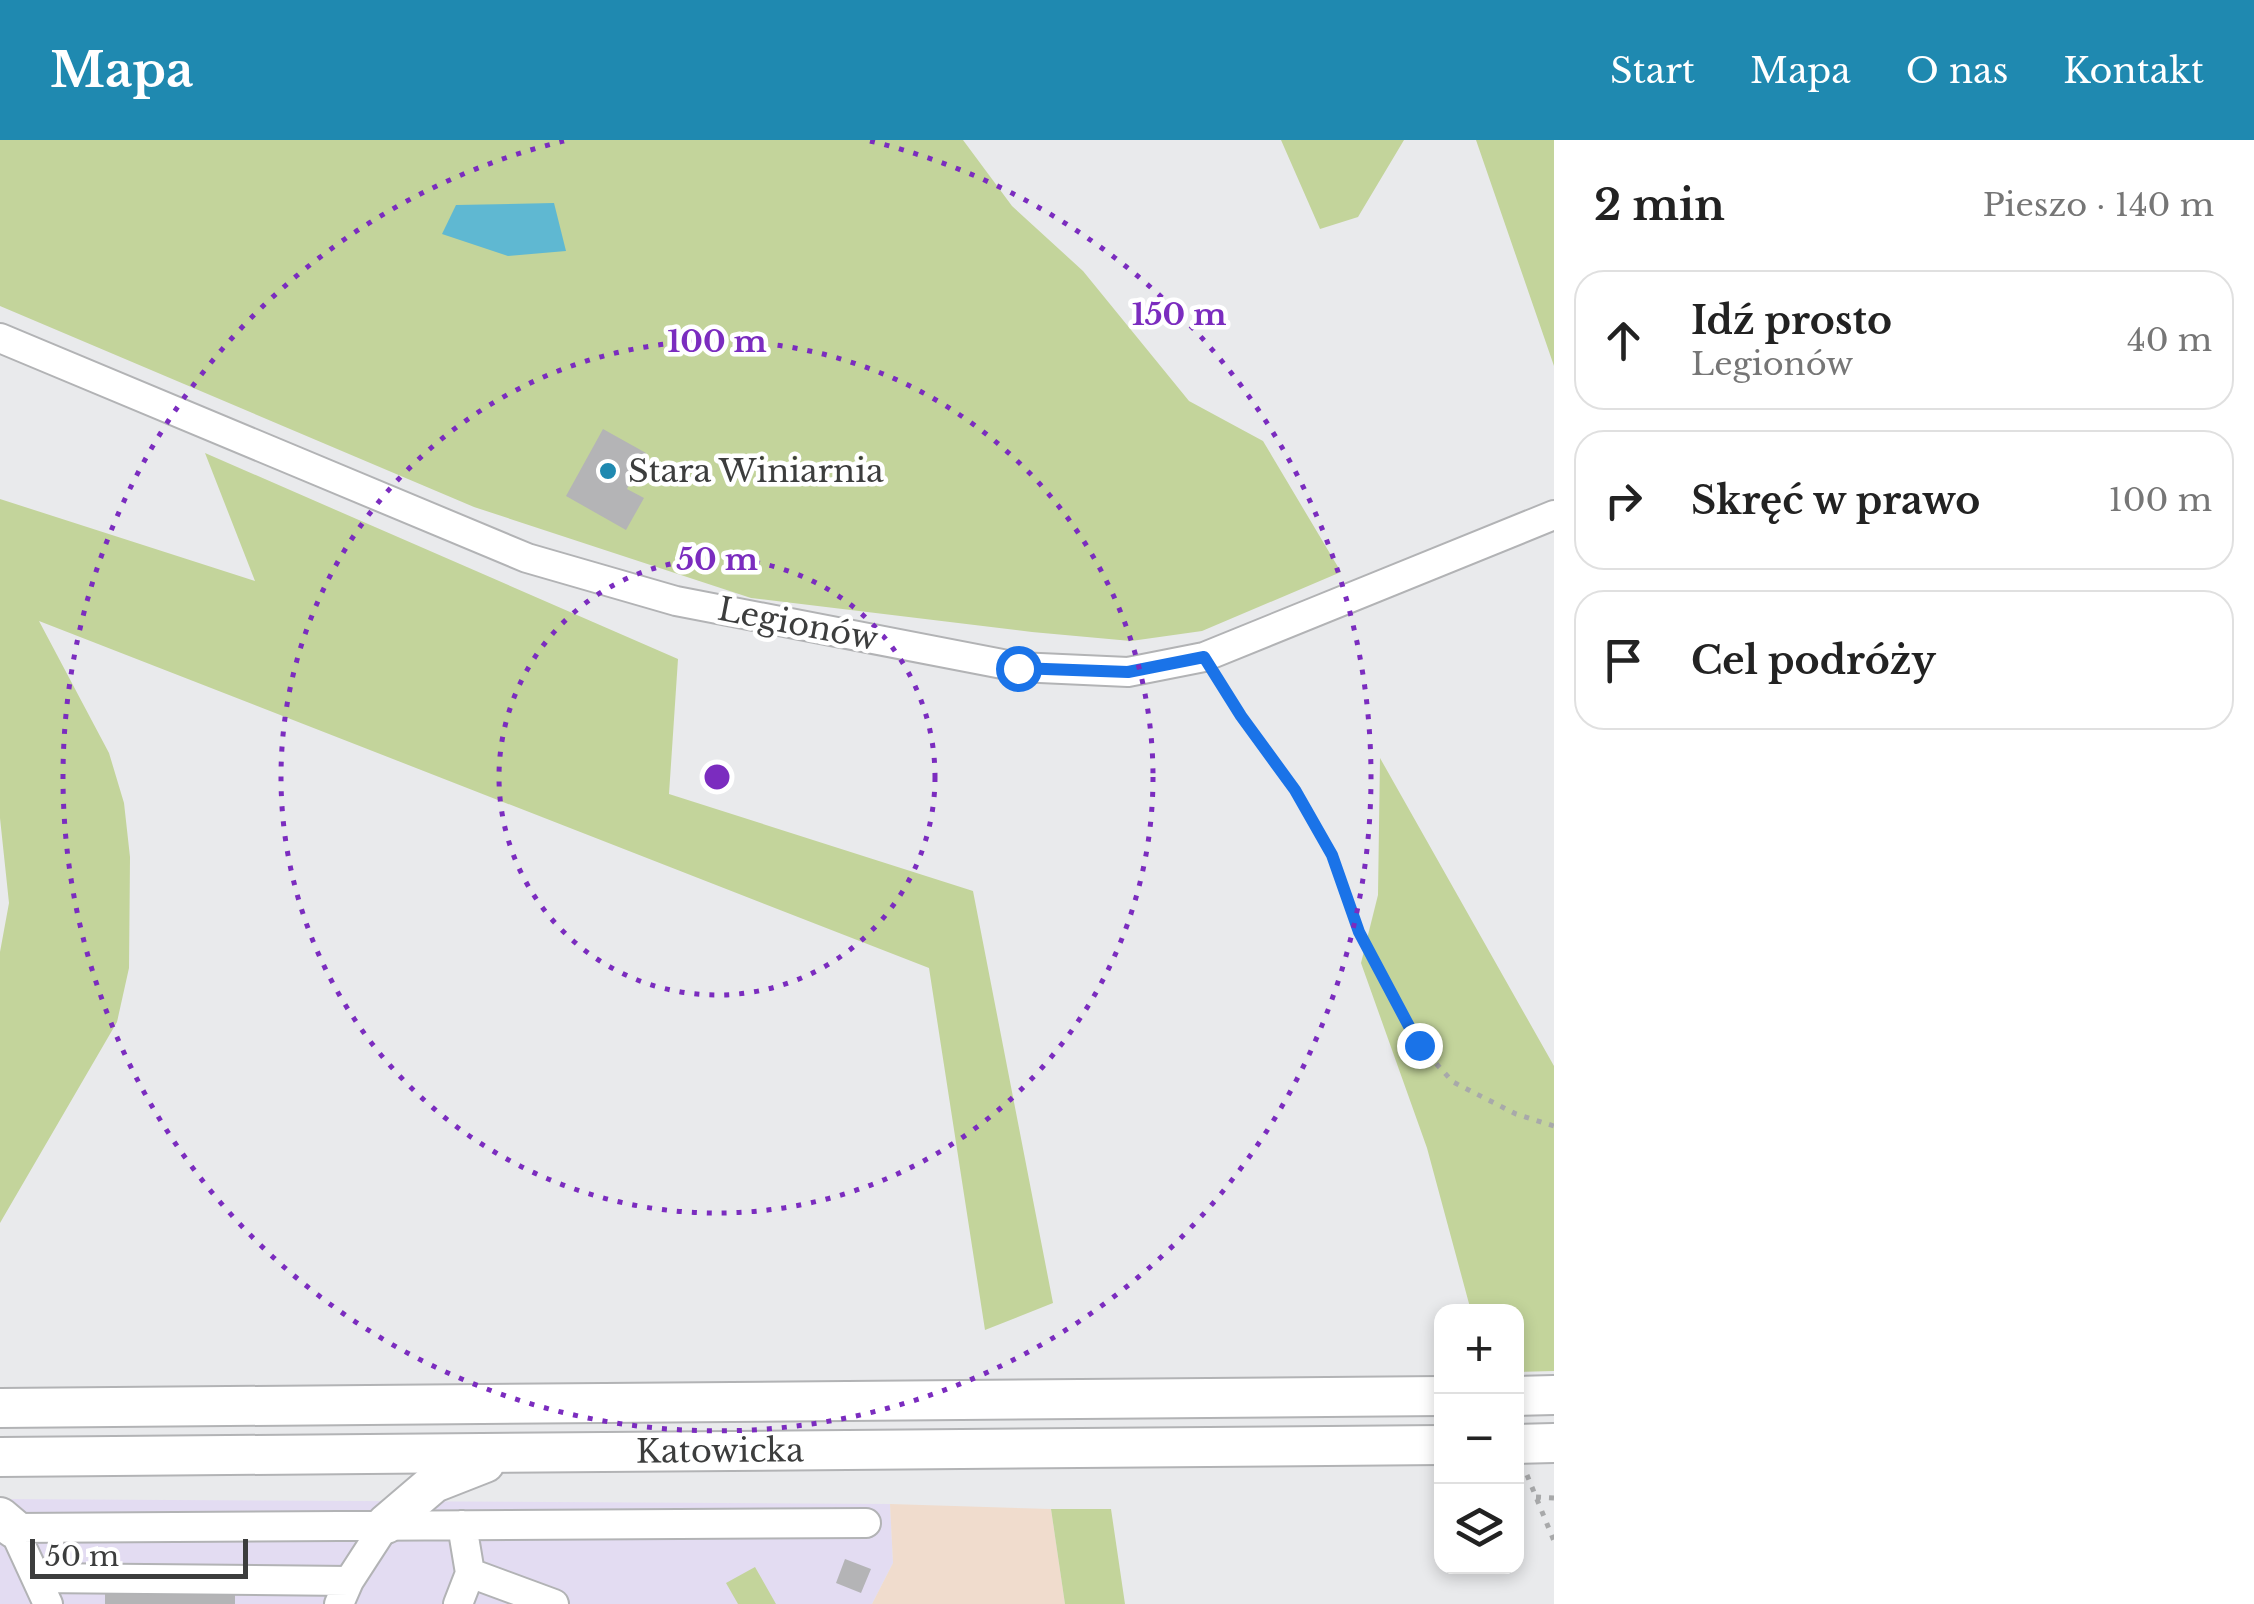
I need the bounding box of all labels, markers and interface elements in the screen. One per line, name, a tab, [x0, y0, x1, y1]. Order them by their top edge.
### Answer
text: Mapa	[50, 40, 194, 100]
text: Start	[1610, 49, 1695, 92]
text: Mapa	[1750, 49, 1851, 92]
text: O nas	[1906, 49, 2008, 92]
text: Kontakt	[2063, 49, 2204, 92]
text: 2 min	[1594, 179, 1725, 231]
text: Pieszo · 140 m	[1983, 185, 2214, 225]
text: 150 m	[1132, 296, 1226, 333]
text: Idź prosto	[1691, 297, 1892, 344]
icon: ahead	[1596, 313, 1651, 368]
text: 40 m	[2127, 320, 2212, 360]
text: 100 m	[667, 323, 767, 360]
text: Legionów	[1691, 344, 1853, 384]
place label: Stara Winiarnia	[628, 451, 884, 491]
marker: Stara Winiarnia	[597, 460, 619, 482]
icon: right	[1596, 473, 1651, 528]
text: Skręć w prawo	[1691, 477, 1980, 524]
text: 100 m	[2109, 480, 2212, 520]
text: 50 m	[676, 541, 758, 578]
street label: Legionów	[715, 589, 881, 659]
icon: arrive	[1596, 633, 1651, 688]
text: Cel podróży	[1691, 637, 1936, 684]
route start	[996, 646, 1042, 692]
centre of rings	[699, 759, 735, 795]
route end	[1397, 1023, 1443, 1069]
map controls	[1434, 1304, 1524, 1574]
button: +	[1434, 1304, 1524, 1394]
button: −	[1434, 1394, 1524, 1484]
street label: Katowicka	[636, 1430, 804, 1472]
button: layers	[1434, 1484, 1524, 1574]
scale bar	[30, 1534, 248, 1578]
text: 50 m	[45, 1539, 119, 1574]

